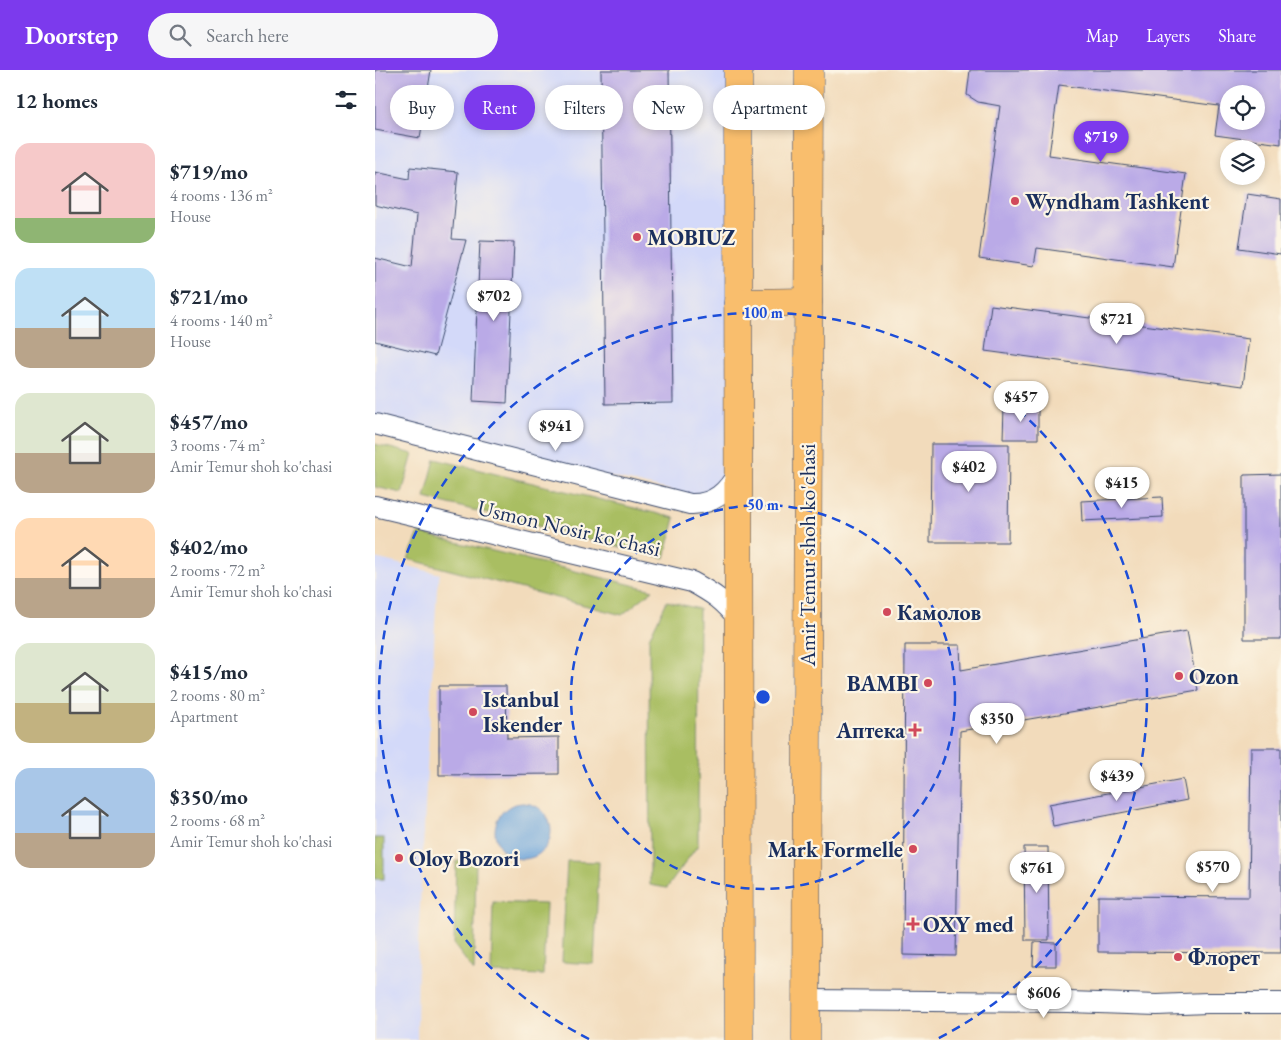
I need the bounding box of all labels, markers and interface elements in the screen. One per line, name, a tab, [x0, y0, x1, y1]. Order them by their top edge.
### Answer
search box	[148, 13, 498, 58]
text: Doorstep	[25, 20, 118, 51]
icon: search	[166, 21, 194, 49]
text: Search here	[206, 23, 289, 48]
text: Map	[1086, 24, 1118, 47]
text: Layers	[1146, 24, 1190, 47]
text: Share	[1218, 24, 1256, 47]
chip: Buy	[390, 85, 454, 130]
chip: Rent	[464, 85, 535, 130]
chip: Filters	[545, 85, 623, 130]
chip: New	[633, 85, 703, 130]
chip: Apartment	[713, 85, 825, 130]
map controls	[1220, 85, 1265, 185]
button: locate	[1220, 85, 1265, 130]
icon: filters	[332, 86, 360, 114]
text: 12 homes	[15, 87, 98, 114]
pin: $719	[1071, 121, 1131, 163]
text: $719	[1085, 126, 1117, 147]
button: layers	[1220, 140, 1265, 185]
text: $719/mo	[170, 158, 248, 185]
icon: home	[55, 163, 115, 223]
text: 4 rooms · 136 m²	[170, 185, 273, 206]
place label: Wyndham Tashkent	[1025, 187, 1210, 216]
marker: Wyndham Tashkent	[1009, 195, 1021, 207]
text: House	[170, 206, 211, 227]
place label: MOBIUZ	[647, 223, 735, 252]
marker: MOBIUZ	[631, 231, 643, 243]
pin: $702	[464, 280, 524, 322]
text: $721/mo	[170, 283, 248, 310]
text: $702	[478, 285, 510, 306]
icon: home	[55, 288, 115, 348]
pin: $721	[1087, 302, 1147, 345]
text: 100 m	[743, 303, 783, 322]
text: $721	[1101, 308, 1133, 329]
text: 4 rooms · 140 m²	[170, 310, 273, 331]
text: House	[170, 331, 211, 352]
pin: $457	[991, 380, 1051, 423]
text: $457	[1005, 386, 1037, 407]
text: $457/mo	[170, 408, 248, 435]
pin: $941	[526, 410, 586, 452]
icon: home	[55, 413, 115, 473]
text: $941	[540, 415, 572, 436]
text: 3 rooms · 74 m²	[170, 435, 265, 456]
street label: Amir Temur shoh ko'chasi	[793, 444, 822, 667]
pin: $402	[939, 450, 999, 493]
text: Amir Temur shoh ko'chasi	[170, 456, 332, 477]
text: $402	[953, 456, 985, 477]
pin: $415	[1092, 466, 1152, 509]
text: $415	[1106, 472, 1138, 493]
street label: Usmon Nosir ko'chasi	[475, 493, 663, 563]
text: 50 m	[747, 495, 779, 514]
text: $402/mo	[170, 533, 248, 560]
icon: home	[55, 538, 115, 598]
text: 2 rooms · 72 m²	[170, 560, 265, 581]
text: Amir Temur shoh ko'chasi	[170, 581, 332, 602]
place label: Камолов	[897, 598, 982, 627]
marker: Камолов	[881, 606, 893, 618]
text: $415/mo	[170, 658, 248, 685]
place label: Ozon	[1189, 662, 1239, 691]
icon: home	[55, 663, 115, 723]
place label: BAMBI	[847, 669, 918, 698]
marker: Ozon	[1173, 670, 1185, 682]
marker: BAMBI	[922, 677, 934, 689]
text: 2 rooms · 80 m²	[170, 685, 265, 706]
place label: Istanbul Iskender	[483, 685, 563, 739]
centre of rings	[754, 688, 772, 706]
pin: $350	[967, 702, 1027, 745]
text: Apartment	[170, 706, 238, 727]
marker: Istanbul Iskender	[467, 706, 479, 718]
text: $350	[981, 708, 1013, 729]
place label: Аптека	[835, 716, 905, 745]
marker: Аптека	[909, 724, 921, 736]
pin: $439	[1087, 760, 1147, 802]
text: $439	[1101, 765, 1133, 786]
text: $350/mo	[170, 783, 248, 810]
icon: home	[55, 788, 115, 848]
text: 2 rooms · 68 m²	[170, 810, 265, 831]
text: Amir Temur shoh ko'chasi	[170, 831, 332, 852]
place label: Mark Formelle	[767, 835, 903, 864]
marker: Mark Formelle	[907, 843, 919, 855]
place label: Oloy Bozori	[409, 844, 520, 873]
pin: $570	[1183, 850, 1243, 893]
marker: Oloy Bozori	[393, 852, 405, 864]
pin: $761	[1007, 852, 1067, 894]
text: $570	[1197, 856, 1229, 877]
text: $761	[1021, 857, 1053, 878]
place label: OXY med	[923, 910, 1014, 939]
marker: OXY med	[907, 918, 919, 930]
place label: Флорет	[1188, 943, 1260, 972]
marker: Флорет	[1172, 951, 1184, 963]
pin: $606	[1014, 976, 1074, 1019]
text: $606	[1028, 982, 1060, 1003]

